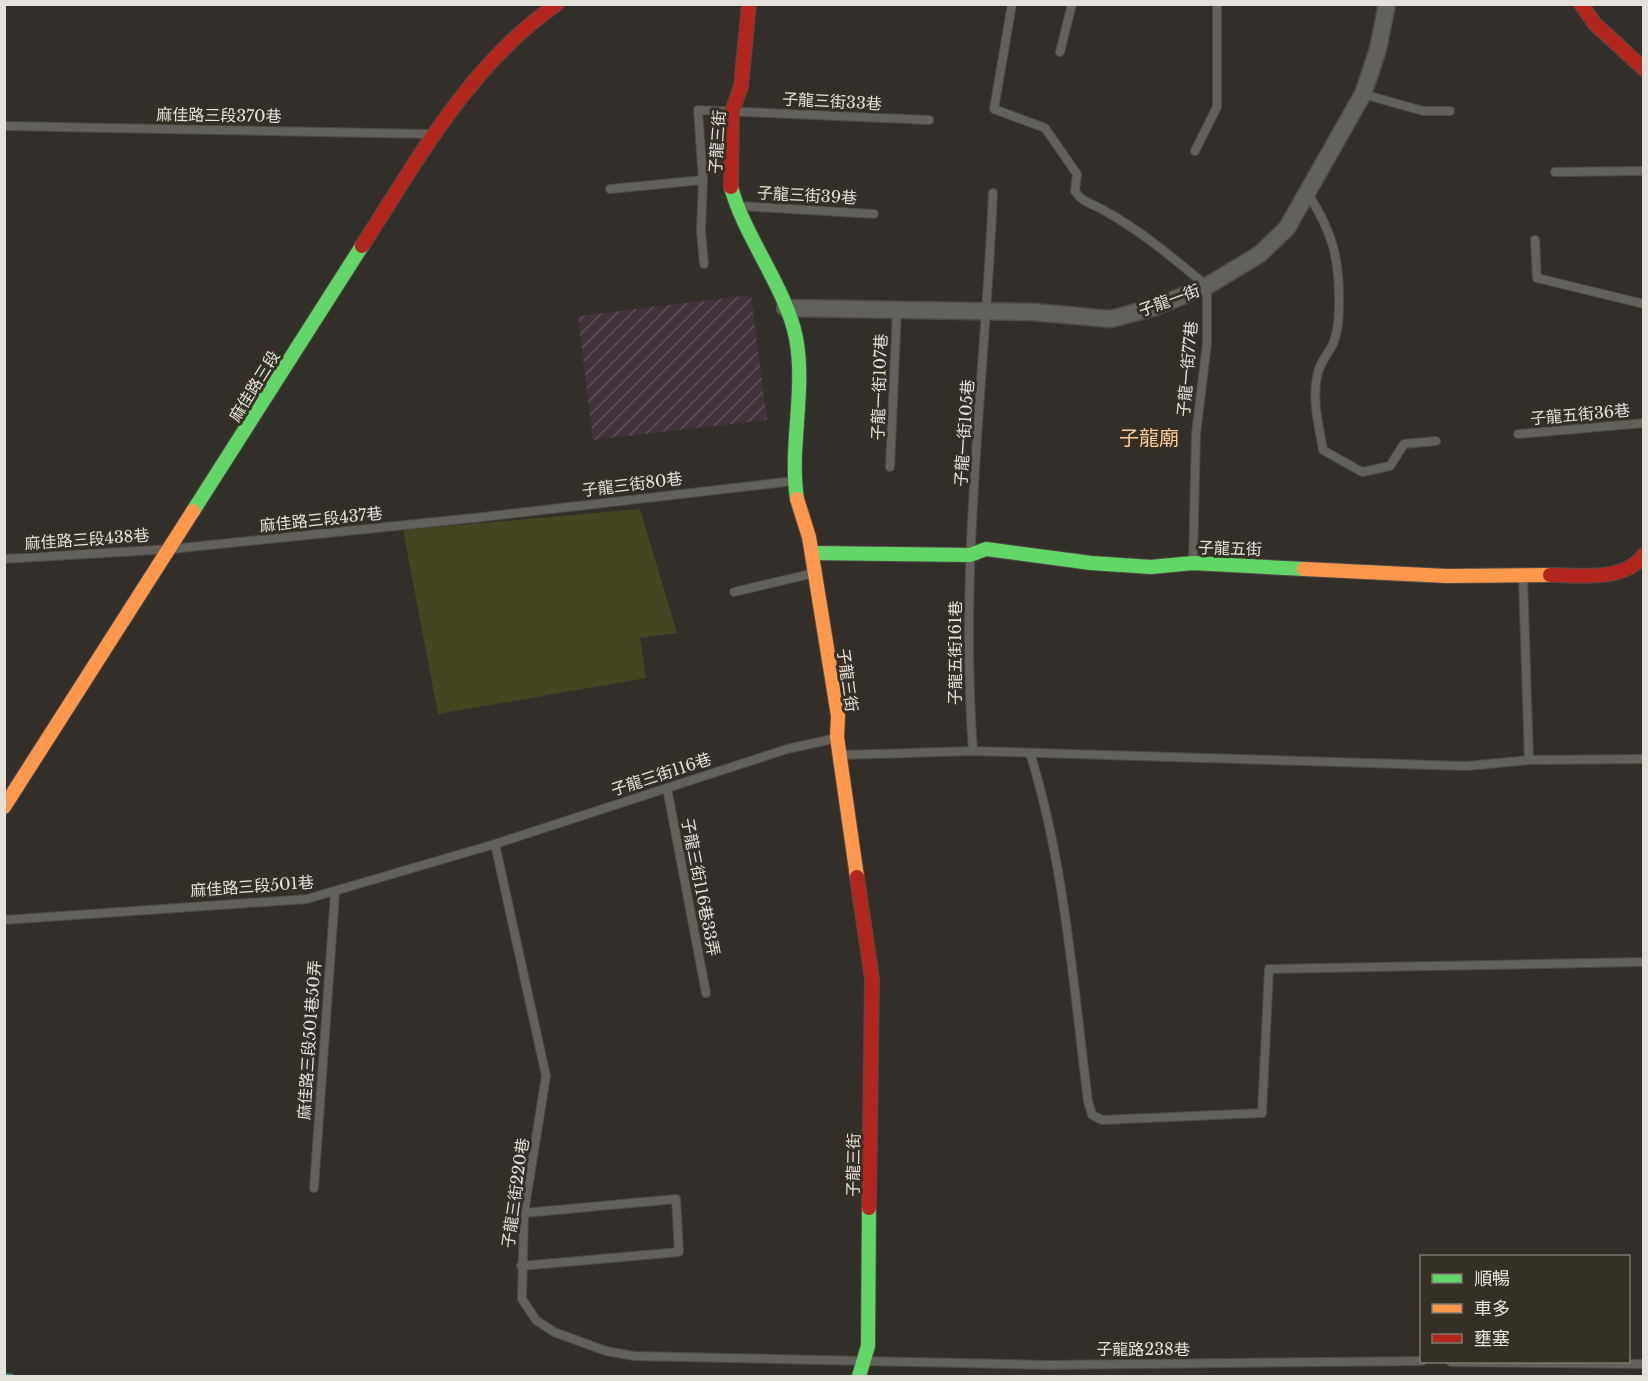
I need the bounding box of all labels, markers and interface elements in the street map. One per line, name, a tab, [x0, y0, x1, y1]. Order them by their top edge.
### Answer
street label: 子龍三街33巷	[782, 88, 882, 114]
street label: 麻佳路三段370巷	[156, 104, 282, 126]
street label: 子龍三街	[705, 109, 729, 175]
street label: 子龍三街39巷	[756, 182, 858, 208]
street label: 子龍一街	[1136, 280, 1202, 320]
street label: 子龍一街77巷	[1173, 320, 1201, 418]
street label: 子龍一街107巷	[867, 333, 891, 441]
street label: 麻佳路三段	[224, 347, 284, 425]
street label: 子龍一街105巷	[950, 379, 978, 487]
street label: 子龍五街36巷	[1529, 400, 1631, 428]
district label: 子龍廟	[1119, 426, 1179, 450]
street label: 子龍三街80巷	[581, 468, 683, 500]
street label: 麻佳路三段437巷	[259, 503, 383, 535]
street label: 麻佳路三段438巷	[24, 525, 150, 553]
street label: 子龍五街	[1198, 537, 1262, 559]
street label: 子龍五街161巷	[945, 601, 965, 705]
street label: 子龍三街	[834, 647, 862, 713]
street label: 子龍三街116巷	[608, 748, 714, 800]
street label: 子龍三街116巷33弄	[678, 816, 724, 958]
street label: 麻佳路三段501巷	[190, 872, 314, 900]
street label: 麻佳路三段501巷50弄	[293, 959, 325, 1121]
street label: 子龍三街	[842, 1133, 864, 1197]
street label: 子龍三街220巷	[497, 1137, 533, 1249]
legend	[1420, 1255, 1630, 1363]
text: 順暢	[1474, 1268, 1510, 1290]
text: 車多	[1474, 1298, 1510, 1320]
text: 壅塞	[1474, 1328, 1510, 1350]
street label: 子龍路238巷	[1096, 1339, 1190, 1359]

